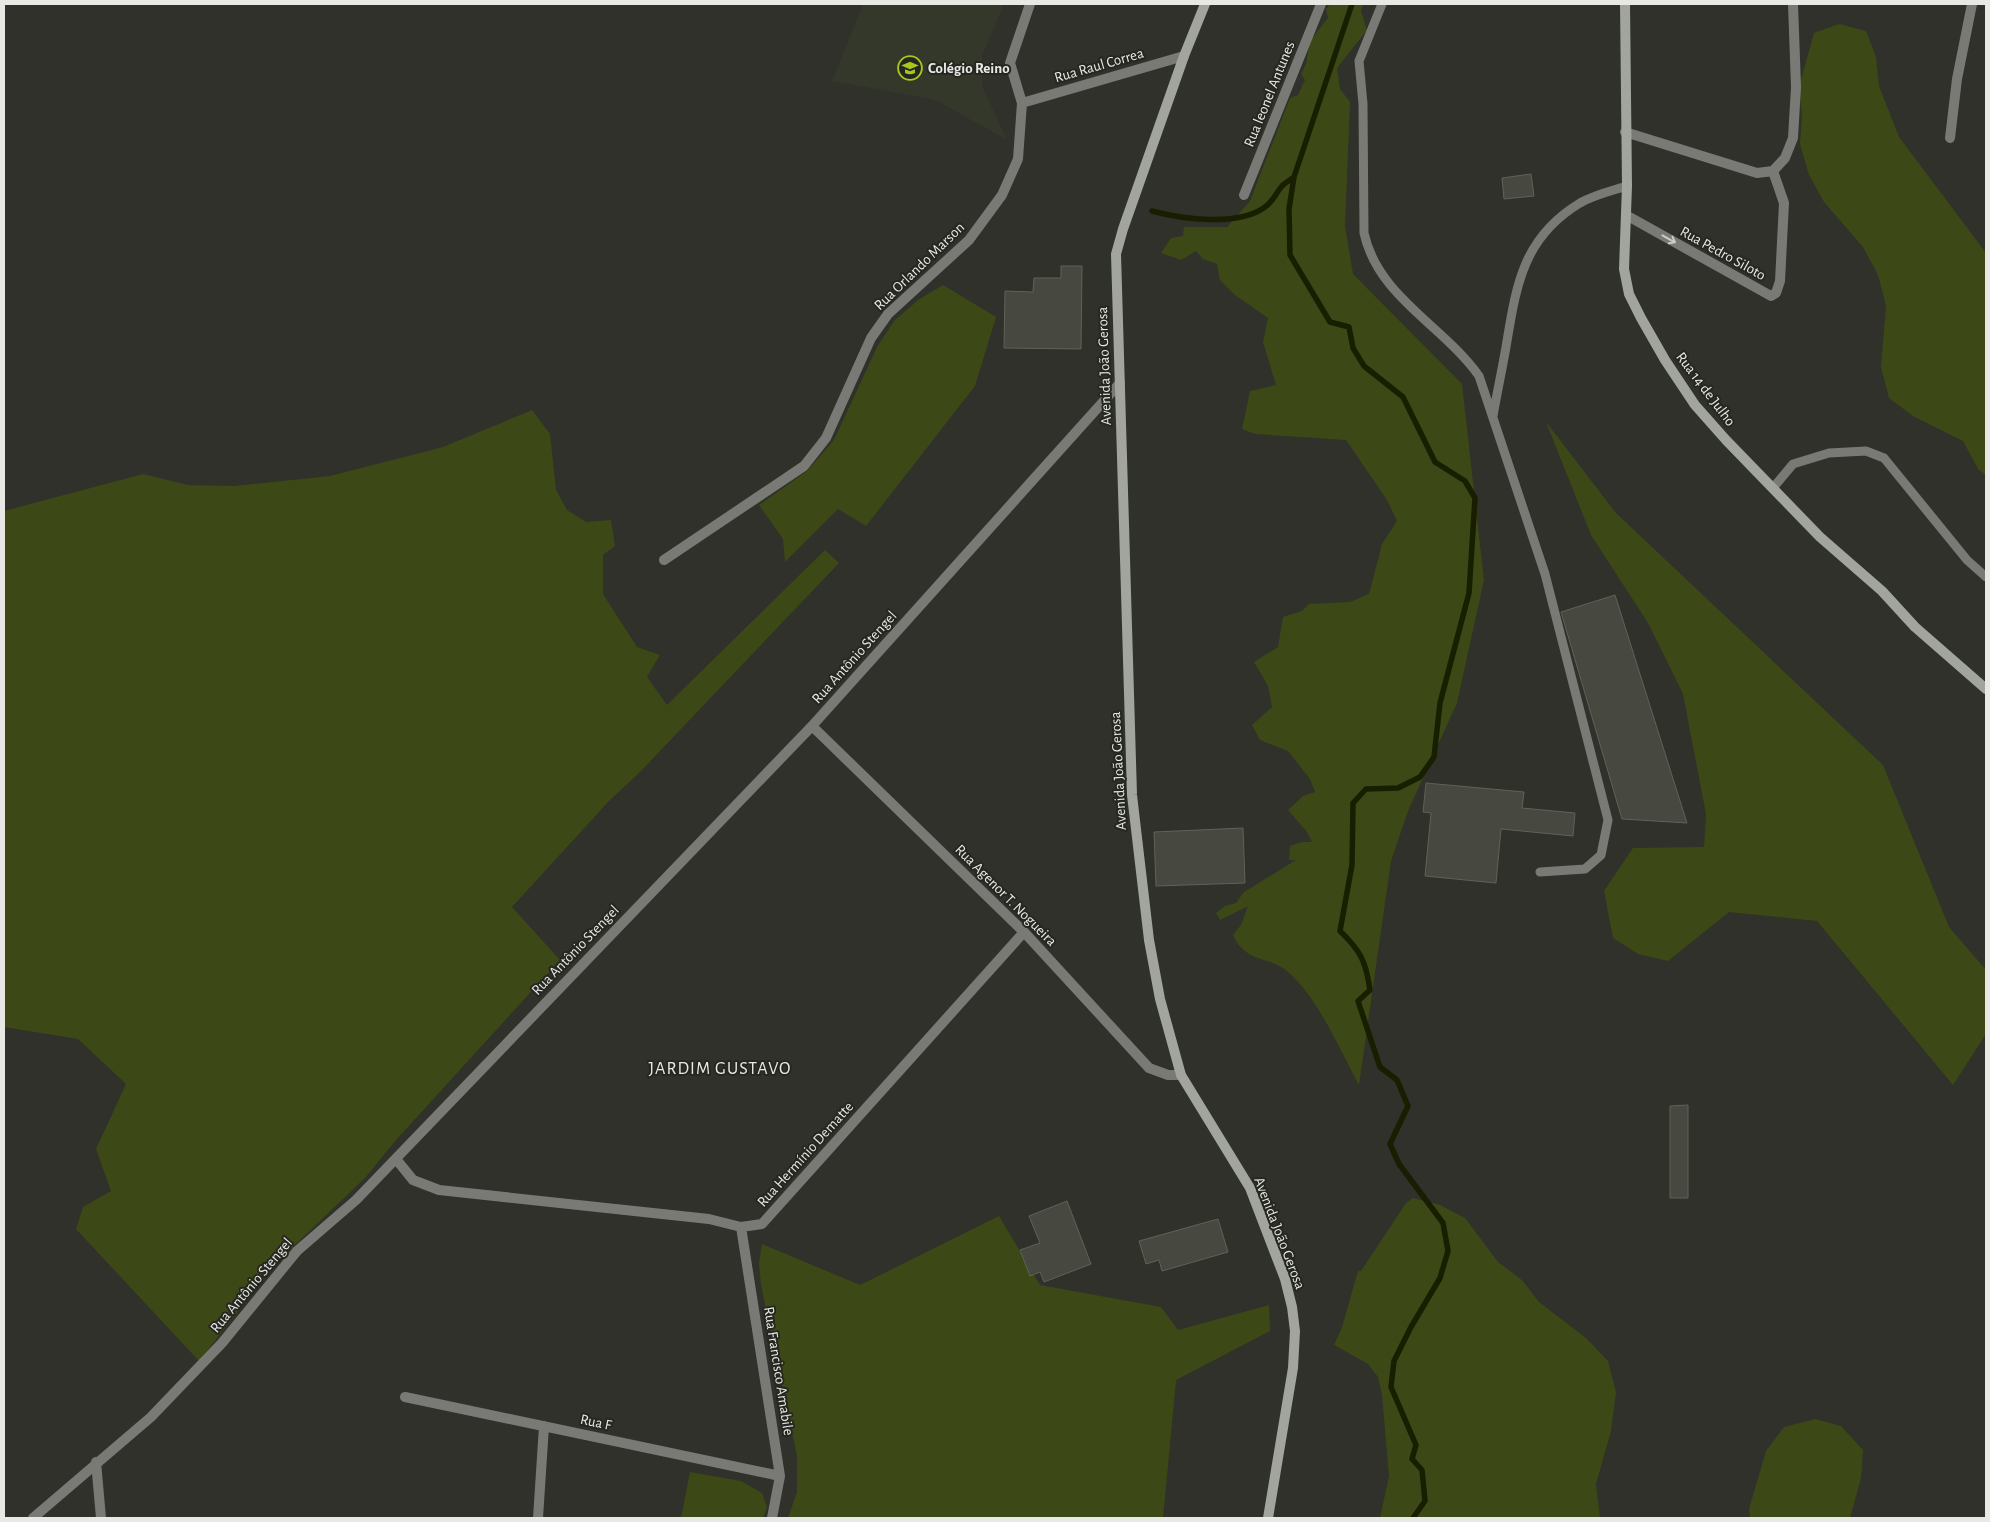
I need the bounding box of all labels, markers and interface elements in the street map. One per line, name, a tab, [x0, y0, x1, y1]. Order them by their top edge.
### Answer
street label: Rua leonel Antunes	[1241, 39, 1297, 149]
street label: Rua Raul Correa	[1053, 46, 1146, 85]
school or university icon: Colégio Reino	[897, 55, 923, 81]
place label: Colégio Reino	[928, 61, 1010, 76]
street label: Rua Orlando Marson	[871, 220, 967, 313]
street label: Rua Pedro Siloto	[1677, 224, 1768, 283]
one-way arrow	[1661, 235, 1675, 245]
street label: Avenida João Gerosa	[1095, 306, 1114, 426]
street label: Rua 14 de Julho	[1673, 350, 1738, 429]
street label: Rua Antônio Stengel	[809, 608, 900, 706]
street label: Avenida João Gerosa	[1108, 711, 1129, 831]
street label: Rua Agenor T. Nogueira	[952, 842, 1059, 949]
street label: Rua Antônio Stengel	[529, 902, 622, 998]
district label: JARDIM GUSTAVO	[648, 1060, 792, 1078]
street label: Rua Hermínio Dematte	[754, 1099, 856, 1210]
street label: Avenida João Gerosa	[1251, 1175, 1308, 1291]
street label: Rua Antônio Stengel	[208, 1235, 295, 1336]
street label: Rua Francisco Amabile	[761, 1306, 796, 1437]
street label: Rua F	[579, 1412, 613, 1433]

